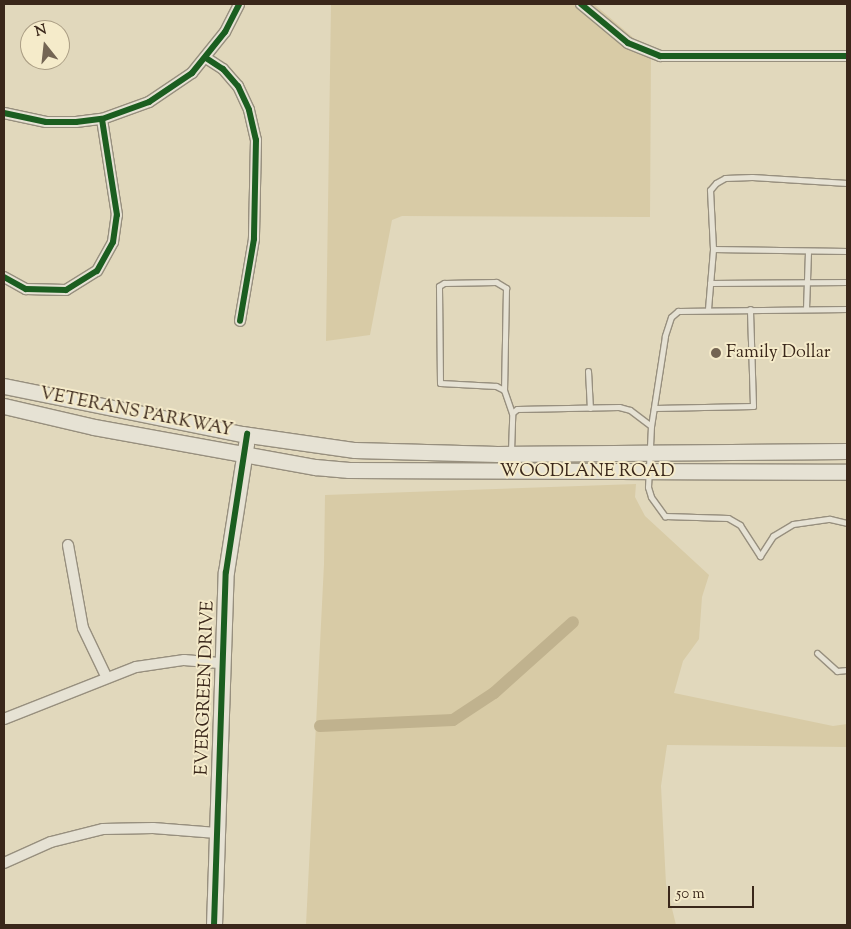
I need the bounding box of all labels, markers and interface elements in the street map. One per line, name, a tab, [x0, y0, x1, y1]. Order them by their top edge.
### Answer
north arrow	[20, 20, 70, 70]
text: N	[33, 20, 49, 43]
place label: Family Dollar	[726, 342, 830, 364]
marker: Family Dollar	[710, 347, 722, 359]
street label: VETERANS PARKWAY	[38, 384, 234, 442]
street label: WOODLANE ROAD	[500, 461, 674, 483]
street label: EVERGREEN DRIVE	[192, 600, 220, 776]
scale bar	[671, 876, 757, 908]
text: 50 m	[676, 884, 705, 905]

